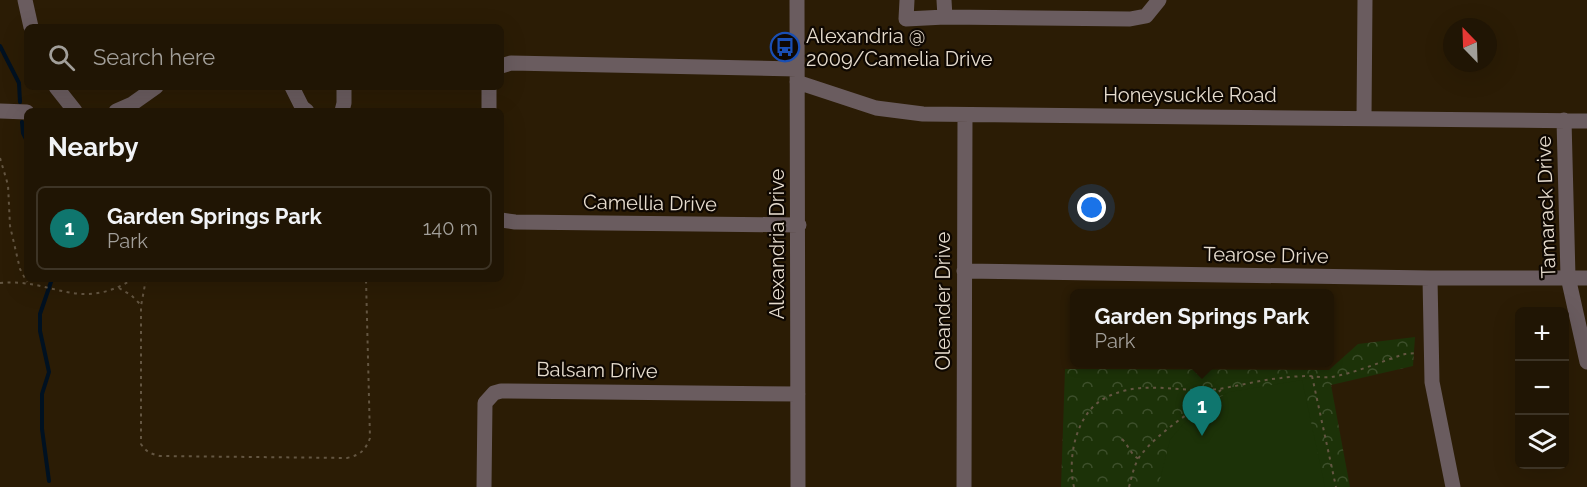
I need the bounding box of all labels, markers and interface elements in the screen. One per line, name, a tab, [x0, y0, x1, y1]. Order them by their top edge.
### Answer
north arrow	[1443, 18, 1497, 72]
search box	[24, 24, 504, 90]
place label: Alexandria @ 2009/Camelia Drive	[806, 24, 993, 71]
bus stop icon: Alexandria @ 2009/Camelia Drive	[769, 31, 801, 63]
icon: search	[45, 41, 78, 74]
text: Search here	[93, 44, 215, 70]
street label: Honeysuckle Road	[1103, 83, 1277, 107]
text: Nearby	[48, 132, 138, 162]
street label: Tamarack Drive	[1532, 135, 1560, 279]
street label: Alexandria Drive	[765, 169, 789, 319]
street label: Camellia Drive	[583, 190, 717, 216]
your location	[1077, 193, 1106, 222]
text: Garden Springs Park	[107, 203, 322, 229]
text: 1	[65, 216, 74, 240]
text: 140 m	[423, 216, 478, 240]
text: Park	[107, 229, 148, 253]
street label: Oleander Drive	[931, 232, 955, 370]
street label: Tearose Drive	[1203, 242, 1329, 268]
popup	[1070, 289, 1334, 367]
text: Garden Springs Park	[1095, 303, 1309, 329]
map controls	[1515, 307, 1569, 469]
button: +	[1515, 307, 1569, 361]
text: Park	[1095, 329, 1135, 353]
street label: Balsam Drive	[536, 357, 658, 383]
button: −	[1515, 361, 1569, 415]
pin: 1	[1182, 386, 1222, 436]
button: layers	[1515, 415, 1569, 469]

